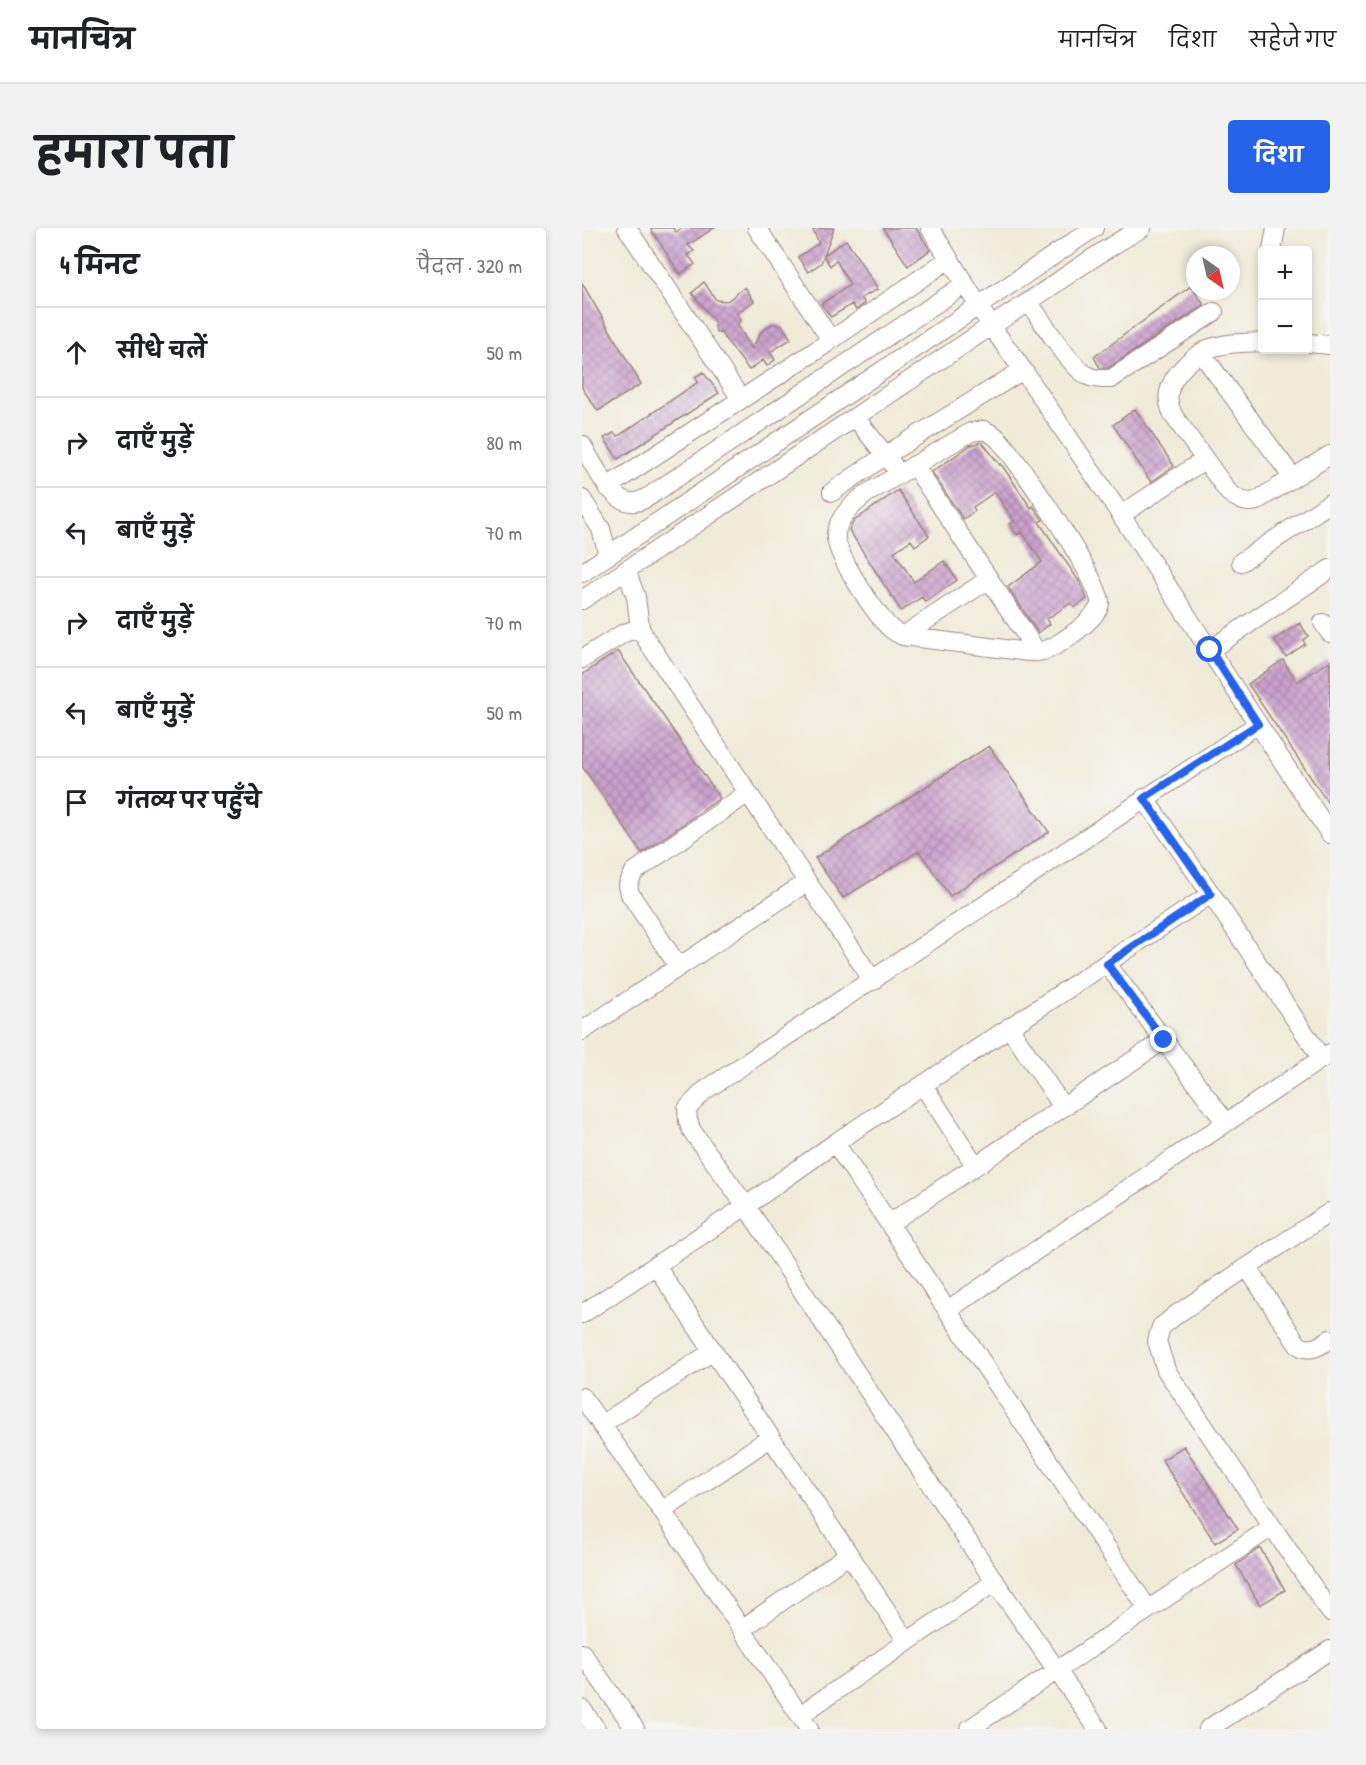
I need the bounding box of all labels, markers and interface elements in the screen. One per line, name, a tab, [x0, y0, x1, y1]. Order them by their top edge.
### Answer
text: मानचित्र	[30, 20, 134, 58]
text: मानचित्र	[1059, 25, 1136, 54]
text: दिशा	[1169, 25, 1216, 54]
text: सहेजे गए	[1249, 25, 1336, 54]
button: दिशा	[1228, 120, 1330, 193]
text: हमारा पता	[36, 123, 232, 180]
north arrow	[1186, 246, 1240, 300]
map controls	[1258, 246, 1312, 354]
button: +	[1258, 246, 1312, 300]
text: 4 मिनट	[60, 247, 139, 282]
text: पैदल · 320 m	[417, 252, 522, 279]
button: −	[1258, 300, 1312, 354]
text: सीधे चलें	[117, 335, 207, 365]
icon: ahead	[60, 336, 93, 369]
text: 50 m	[486, 339, 522, 366]
text: दाएँ मुड़ें	[117, 425, 193, 455]
icon: right	[60, 426, 93, 459]
text: 80 m	[486, 429, 522, 456]
text: बाएँ मुड़ें	[117, 515, 194, 545]
icon: left	[60, 516, 93, 549]
text: 70 m	[485, 519, 522, 546]
text: दाएँ मुड़ें	[117, 605, 193, 635]
icon: right	[60, 606, 93, 639]
text: 70 m	[485, 609, 522, 636]
route start	[1196, 636, 1222, 662]
text: बाएँ मुड़ें	[117, 695, 194, 725]
icon: left	[60, 696, 93, 729]
text: 50 m	[486, 699, 522, 726]
text: गंतव्य पर पहुँचे	[117, 785, 261, 815]
icon: arrive	[60, 786, 93, 819]
route end	[1150, 1026, 1176, 1052]

